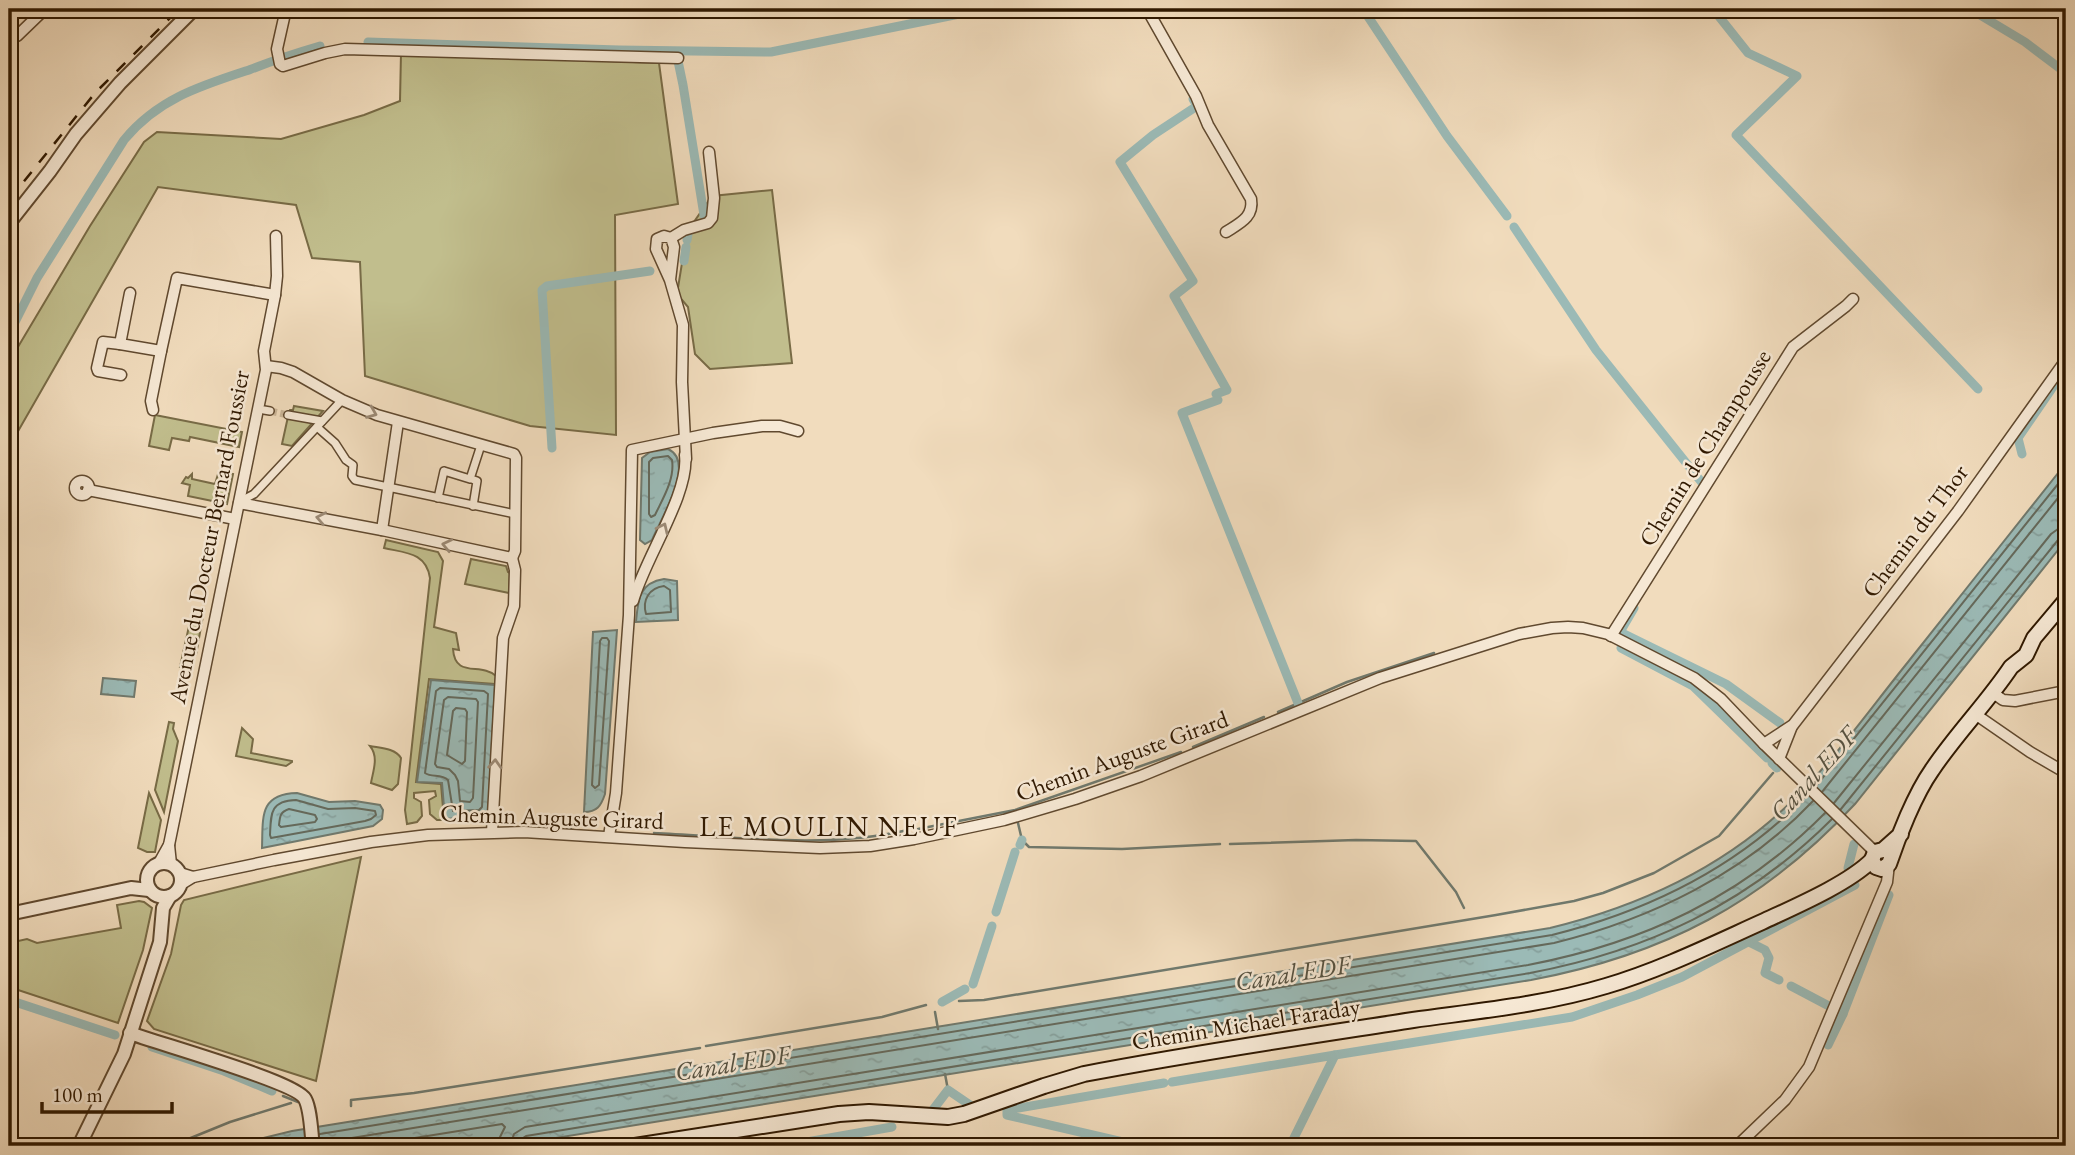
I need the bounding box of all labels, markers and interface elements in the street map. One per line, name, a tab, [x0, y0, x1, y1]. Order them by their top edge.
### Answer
street label: Chemin de Champousse	[1631, 343, 1778, 552]
street label: Avenue du Docteur Bernard Foussier	[161, 368, 256, 707]
one-way arrow	[366, 404, 378, 418]
street label: Chemin du Thor	[1854, 458, 1975, 603]
one-way arrow	[315, 511, 327, 526]
one-way arrow	[655, 523, 669, 536]
one-way arrow	[441, 538, 453, 553]
street label: Chemin Auguste Girard	[1011, 702, 1233, 808]
water label: Canal EDF	[1762, 717, 1867, 828]
one-way arrow	[488, 758, 503, 769]
street label: Chemin Auguste Girard	[440, 797, 665, 836]
district label: LE MOULIN NEUF	[699, 808, 959, 844]
water label: Canal EDF	[1233, 947, 1355, 999]
street label: Chemin Michael Faraday	[1130, 990, 1363, 1057]
water label: Canal EDF	[673, 1037, 795, 1089]
scale bar	[42, 1071, 172, 1115]
text: 100 m	[52, 1081, 103, 1108]

